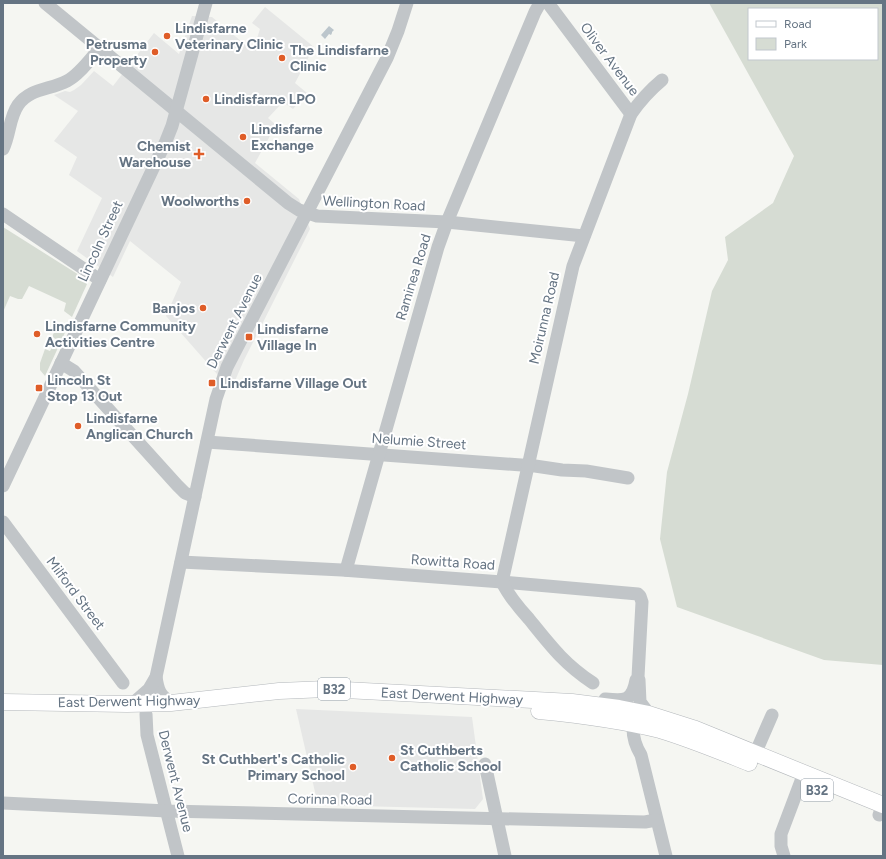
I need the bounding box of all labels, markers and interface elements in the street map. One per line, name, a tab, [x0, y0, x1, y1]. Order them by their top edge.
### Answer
legend	[748, 8, 878, 60]
text: Road	[784, 17, 812, 31]
street label: Oliver Avenue	[576, 19, 643, 100]
place label: Lindisfarne Veterinary Clinic	[175, 20, 284, 53]
marker: Lindisfarne Veterinary Clinic	[162, 31, 172, 41]
place label: Petrusma Property	[86, 36, 148, 69]
text: Park	[784, 37, 807, 51]
place label: The Lindisfarne Clinic	[290, 42, 389, 75]
marker: Petrusma Property	[150, 47, 160, 57]
marker: The Lindisfarne Clinic	[277, 53, 287, 63]
place label: Lindisfarne LPO	[214, 91, 316, 108]
marker: Lindisfarne LPO	[201, 94, 211, 104]
place label: Lindisfarne Exchange	[251, 121, 323, 154]
marker: Lindisfarne Exchange	[238, 132, 248, 142]
place label: Chemist Warehouse	[119, 138, 191, 171]
marker: Chemist Warehouse	[194, 149, 204, 159]
street label: Wellington Road	[322, 192, 426, 215]
place label: Woolworths	[161, 193, 239, 210]
marker: Woolworths	[242, 196, 252, 206]
street label: Lincoln Street	[74, 198, 127, 284]
street label: Raminea Road	[392, 232, 435, 322]
street label: Moirunna Road	[526, 270, 563, 366]
street label: Derwent Avenue	[203, 271, 266, 372]
place label: Banjos	[152, 300, 195, 317]
marker: Banjos	[198, 303, 208, 313]
place label: Lindisfarne Community Activities Centre	[45, 318, 197, 351]
place label: Lindisfarne Village In	[257, 321, 329, 354]
marker: Lindisfarne Community Activities Centre	[32, 329, 42, 339]
marker: Lindisfarne Village In	[244, 332, 254, 342]
place label: Lincoln St Stop 13 Out	[47, 372, 123, 405]
place label: Lindisfarne Village Out	[220, 375, 367, 392]
marker: Lindisfarne Village Out	[207, 378, 217, 388]
marker: Lincoln St Stop 13 Out	[34, 383, 44, 393]
place label: Lindisfarne Anglican Church	[86, 410, 193, 443]
marker: Lindisfarne Anglican Church	[73, 421, 83, 431]
street label: Nelumie Street	[371, 430, 467, 453]
street label: Rowitta Road	[410, 551, 496, 574]
street label: Milford Street	[43, 553, 109, 633]
road number: B32	[318, 678, 350, 700]
street label: East Derwent Highway	[380, 684, 524, 709]
street label: East Derwent Highway	[58, 692, 201, 711]
street label: Derwent Avenue	[155, 728, 196, 834]
place label: St Cuthberts Catholic School	[400, 742, 501, 775]
place label: St Cuthbert's Catholic Primary School	[201, 751, 345, 784]
marker: St Cuthberts Catholic School	[387, 753, 397, 763]
marker: St Cuthbert's Catholic Primary School	[348, 762, 358, 772]
road number: B32	[801, 779, 833, 801]
street label: Corinna Road	[288, 790, 372, 809]

